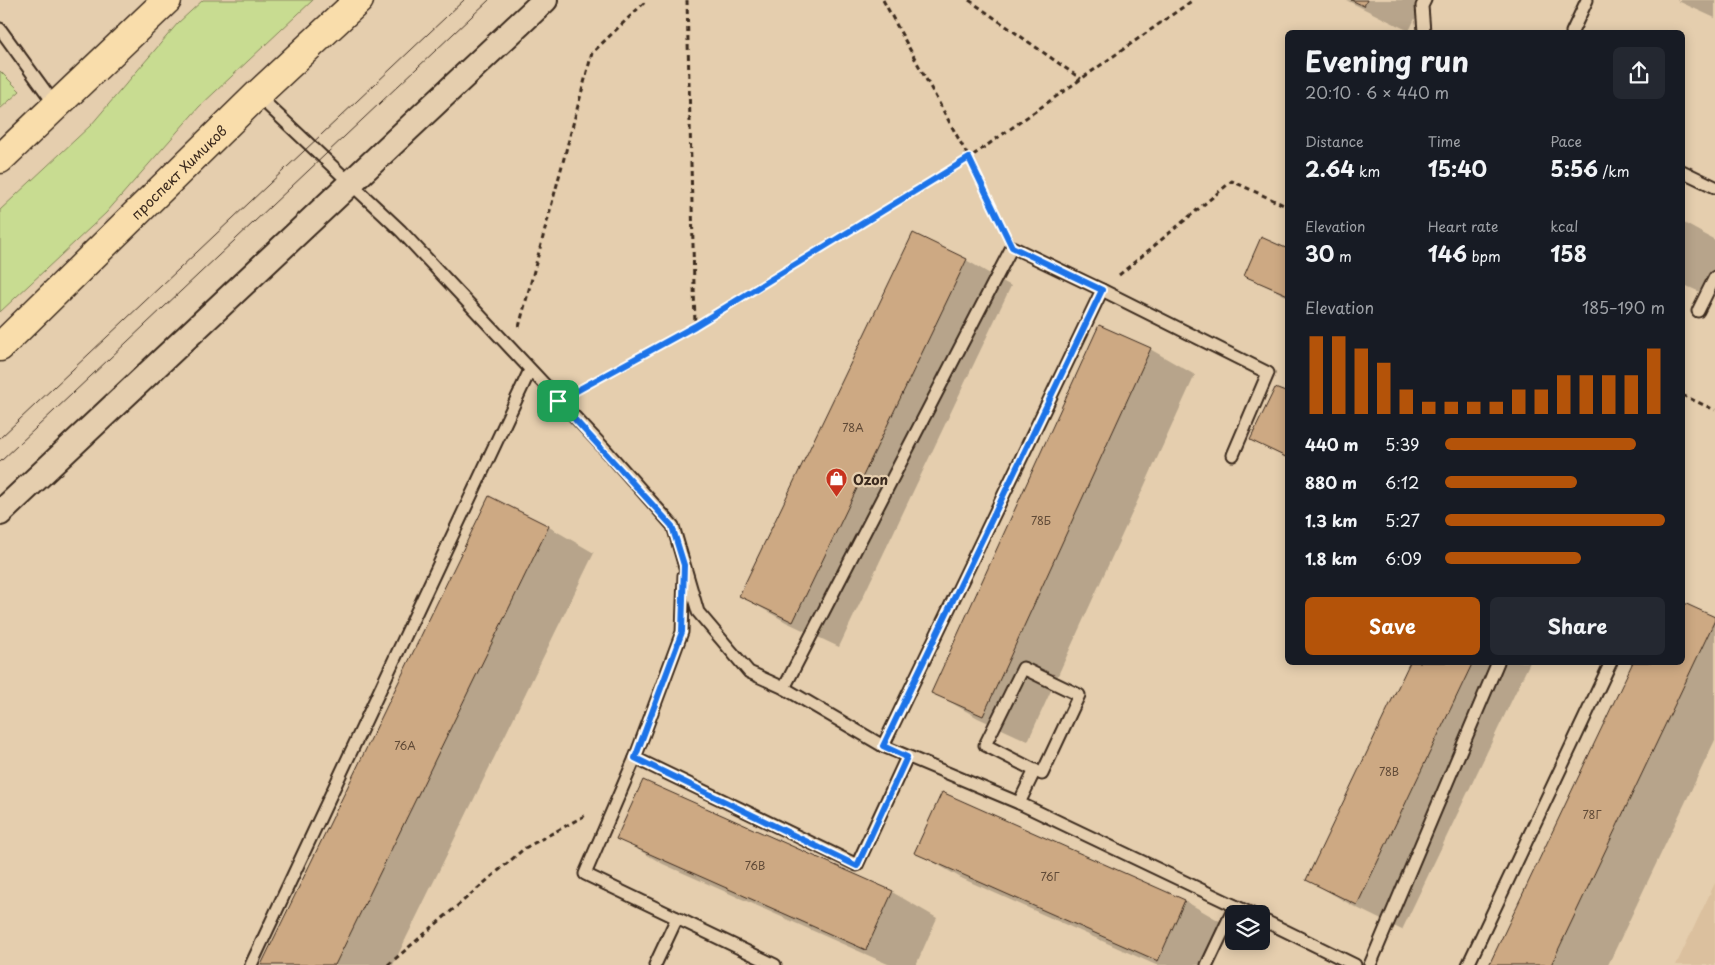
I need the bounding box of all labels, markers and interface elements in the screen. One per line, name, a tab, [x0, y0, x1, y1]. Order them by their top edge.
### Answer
text: Evening run	[1305, 39, 1469, 82]
button: share	[1613, 47, 1665, 99]
text: 20:10 · 6 × 440 m	[1305, 80, 1449, 104]
street label: проспект Химиков	[126, 120, 231, 224]
text: Distance	[1305, 131, 1364, 152]
text: Time	[1428, 131, 1461, 152]
text: Pace	[1550, 131, 1582, 152]
text: 2.64	[1305, 152, 1355, 184]
text: 15:40	[1428, 152, 1487, 184]
text: 5:56	[1550, 152, 1598, 184]
text: km	[1355, 161, 1380, 182]
text: /km	[1598, 161, 1629, 182]
text: Elevation	[1305, 216, 1365, 237]
text: Heart rate	[1428, 216, 1498, 237]
text: kcal	[1550, 216, 1578, 237]
text: 30	[1305, 237, 1334, 269]
text: 146	[1428, 237, 1467, 269]
text: 158	[1550, 237, 1587, 269]
text: m	[1334, 246, 1352, 267]
text: bpm	[1467, 246, 1501, 267]
text: Elevation	[1305, 295, 1374, 319]
text: 185–190 m	[1582, 295, 1665, 319]
pin	[537, 380, 579, 422]
icon: arrive	[544, 387, 572, 415]
house number: 78А	[842, 419, 864, 436]
text: 440 m	[1305, 432, 1359, 456]
text: 5:39	[1385, 432, 1419, 456]
shop icon: Ozon	[825, 467, 849, 498]
place label: Ozon	[853, 469, 888, 490]
text: 880 m	[1305, 470, 1357, 494]
text: 6:12	[1385, 470, 1419, 494]
text: 1.3 km	[1305, 508, 1357, 532]
text: 5:27	[1385, 508, 1420, 532]
house number: 78Б	[1031, 512, 1051, 529]
text: 1.8 km	[1305, 546, 1357, 570]
text: 6:09	[1385, 546, 1422, 570]
button: Save	[1305, 597, 1480, 655]
button: Share	[1490, 597, 1665, 655]
house number: 76А	[394, 737, 416, 754]
house number: 78В	[1379, 763, 1399, 780]
house number: 78Г	[1583, 806, 1601, 823]
house number: 76В	[745, 857, 765, 874]
house number: 76Г	[1040, 868, 1060, 885]
map controls	[1225, 905, 1270, 950]
button: layers	[1225, 905, 1270, 950]

